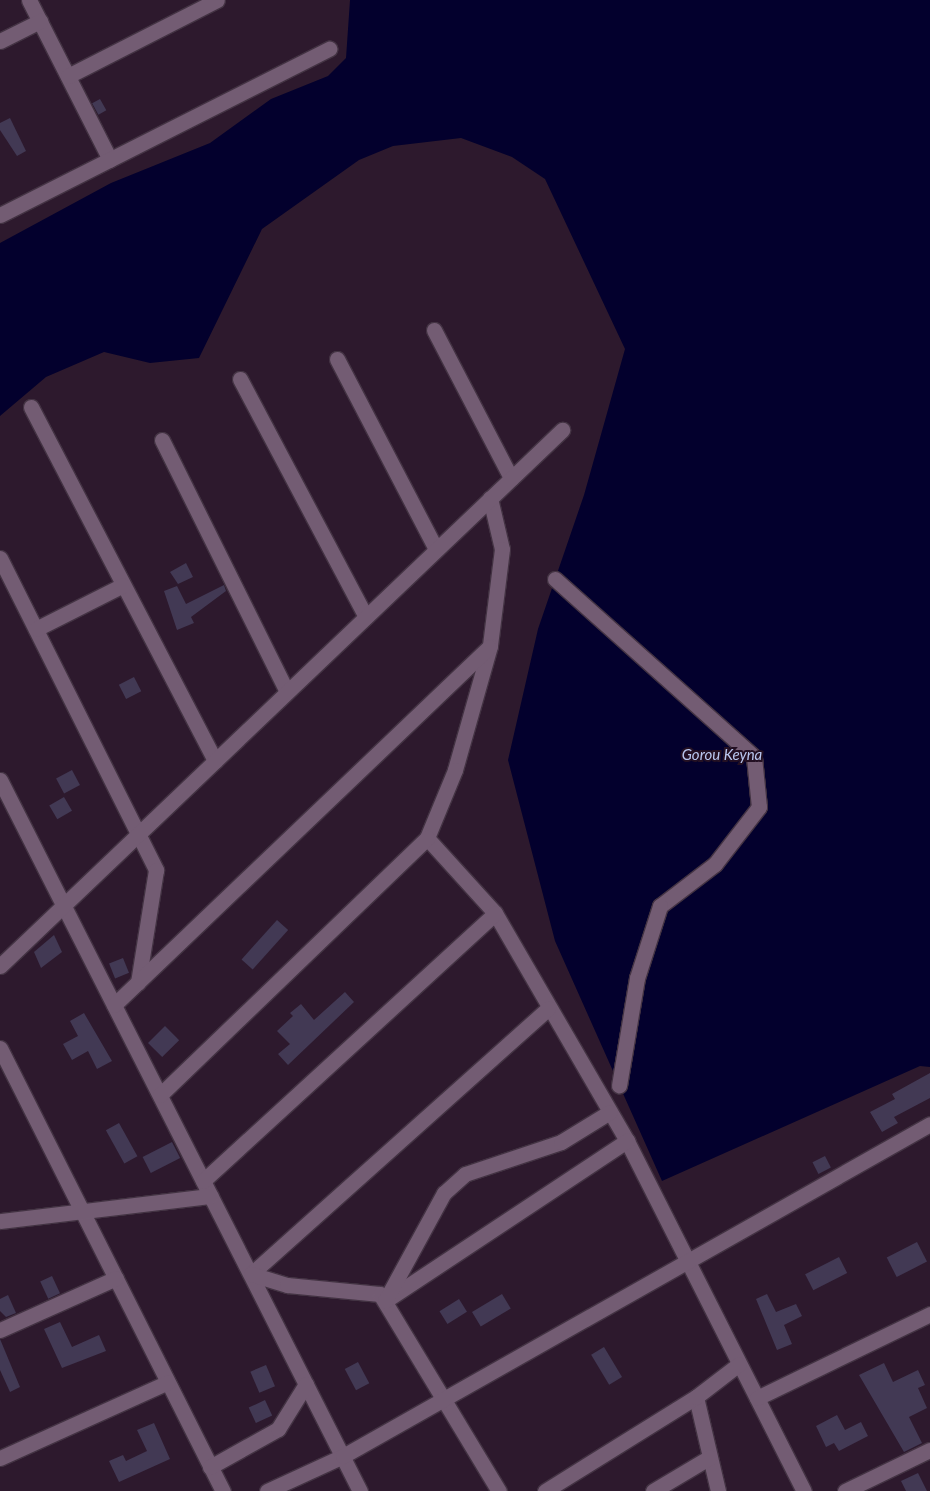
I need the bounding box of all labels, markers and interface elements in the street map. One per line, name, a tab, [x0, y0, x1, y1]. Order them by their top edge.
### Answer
water label: Gorou Keyna	[682, 746, 762, 764]

